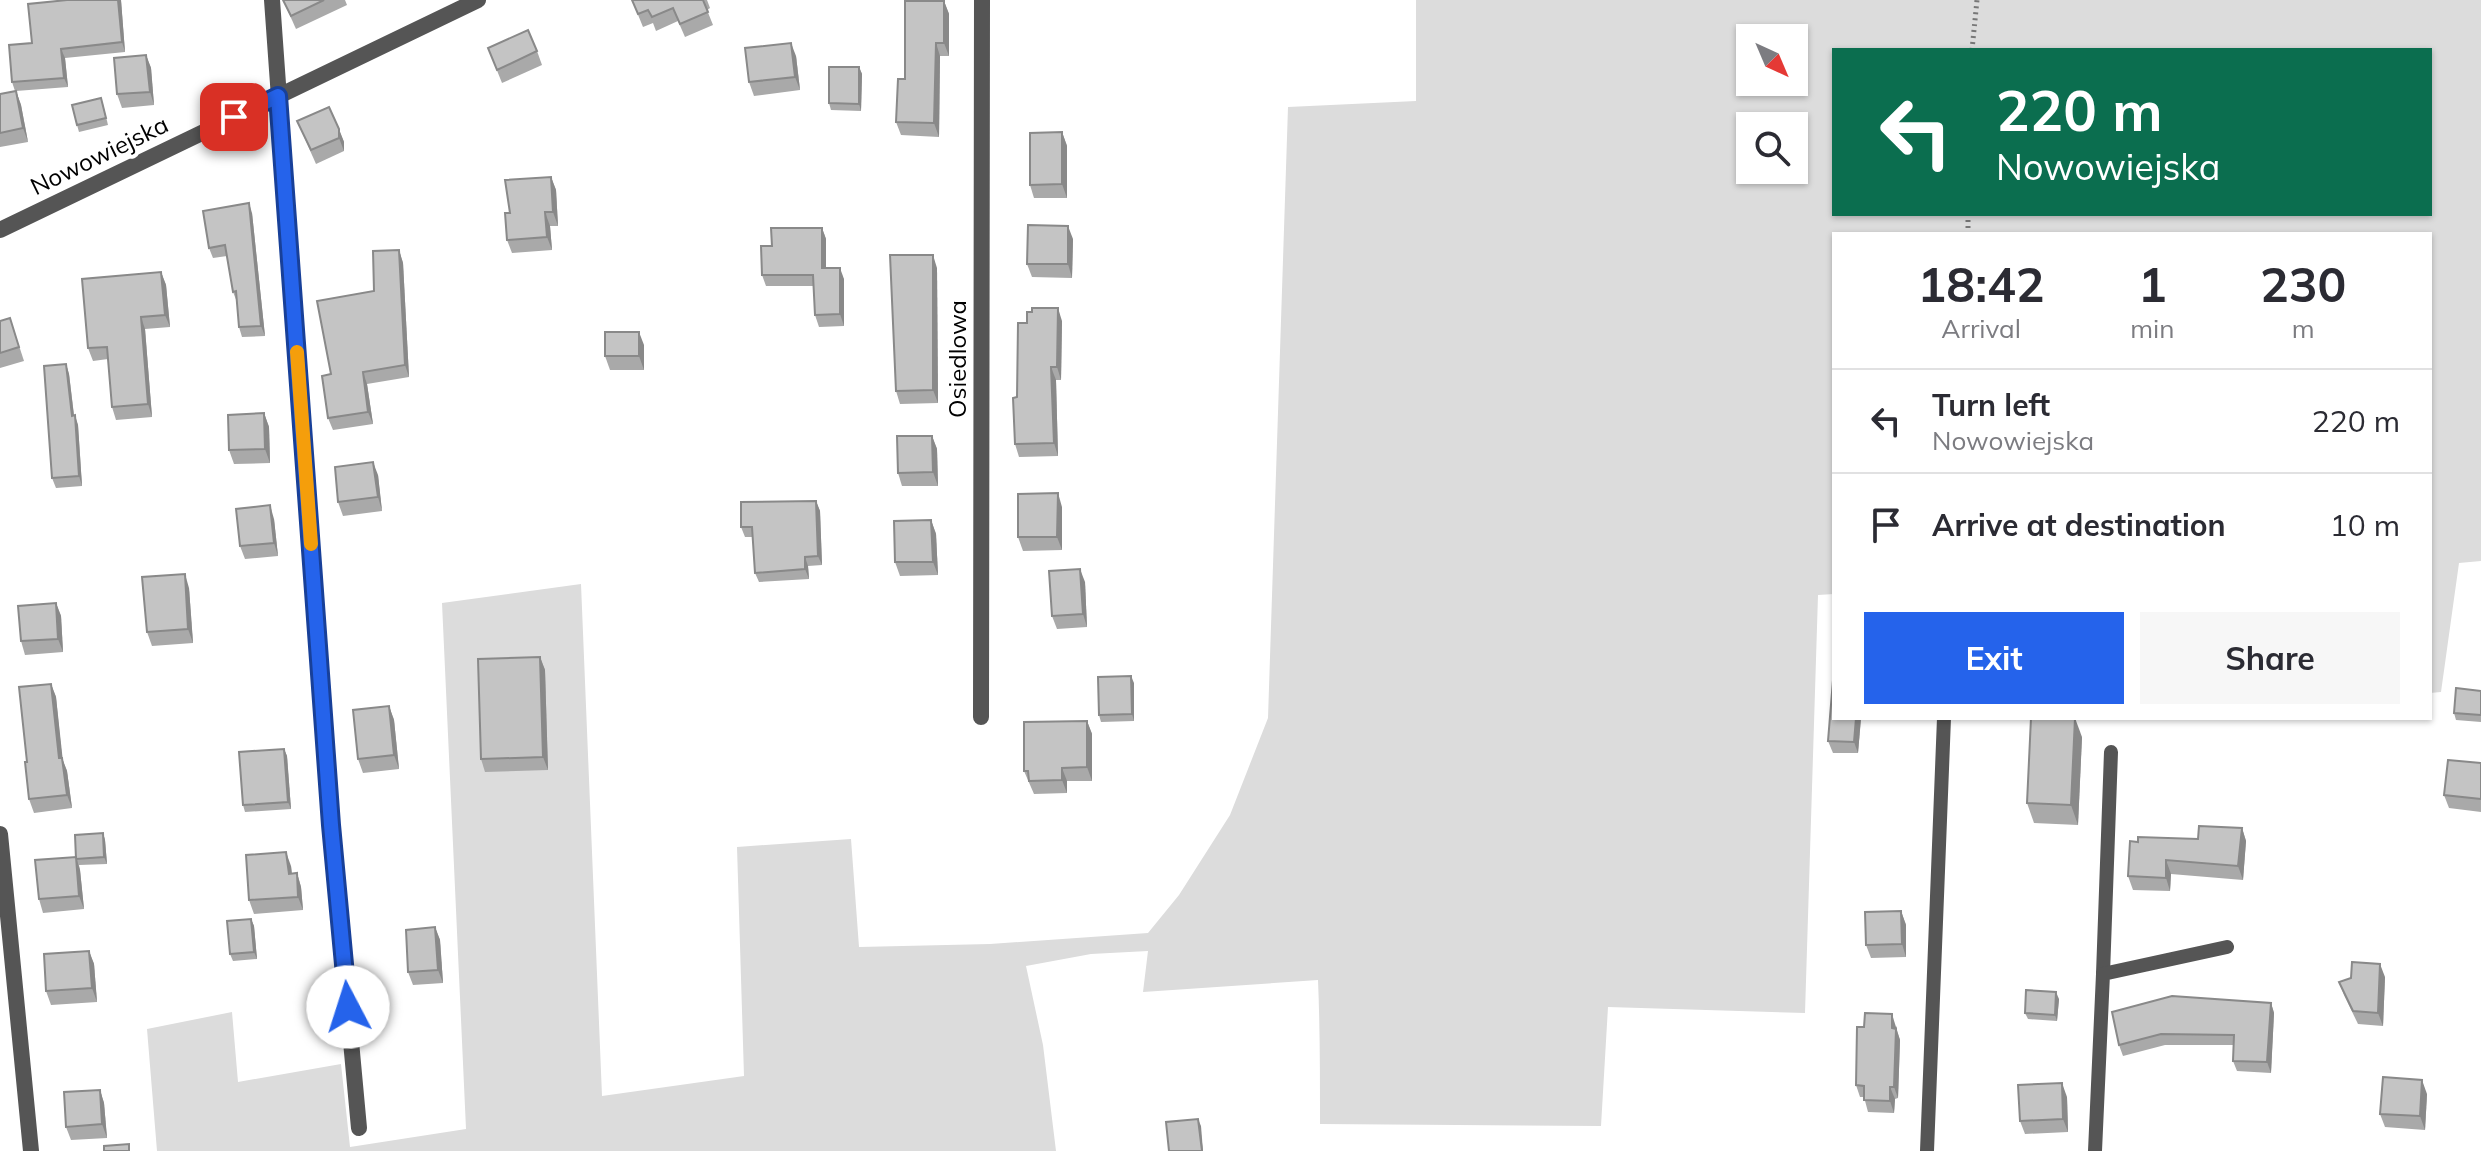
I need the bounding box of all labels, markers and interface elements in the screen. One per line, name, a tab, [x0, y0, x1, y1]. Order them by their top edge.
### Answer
north arrow	[1736, 24, 1808, 96]
map controls	[1736, 24, 1808, 184]
text: 220 m	[1996, 75, 2163, 145]
icon: left	[1864, 80, 1968, 184]
pin	[200, 83, 268, 151]
icon: arrive	[212, 95, 256, 139]
street label: Nowowiejska	[25, 109, 173, 201]
button: search	[1736, 112, 1808, 184]
text: Nowowiejska	[1996, 144, 2220, 189]
text: 18:42	[1918, 254, 2045, 314]
text: 1	[2138, 254, 2167, 314]
text: 230	[2260, 254, 2346, 314]
street label: Osiedlowa	[942, 300, 972, 418]
text: Arrival	[1941, 312, 2021, 345]
text: min	[2130, 312, 2174, 345]
text: m	[2292, 312, 2315, 345]
text: Turn left	[1932, 386, 2050, 424]
icon: left	[1864, 399, 1908, 443]
text: 220 m	[2312, 402, 2400, 440]
text: Nowowiejska	[1932, 424, 2094, 457]
icon: arrive	[1864, 503, 1908, 547]
text: Arrive at destination	[1932, 506, 2226, 544]
text: 10 m	[2330, 506, 2400, 544]
button: Exit	[1864, 612, 2124, 704]
button: Share	[2140, 612, 2400, 704]
position arrow	[306, 965, 390, 1049]

